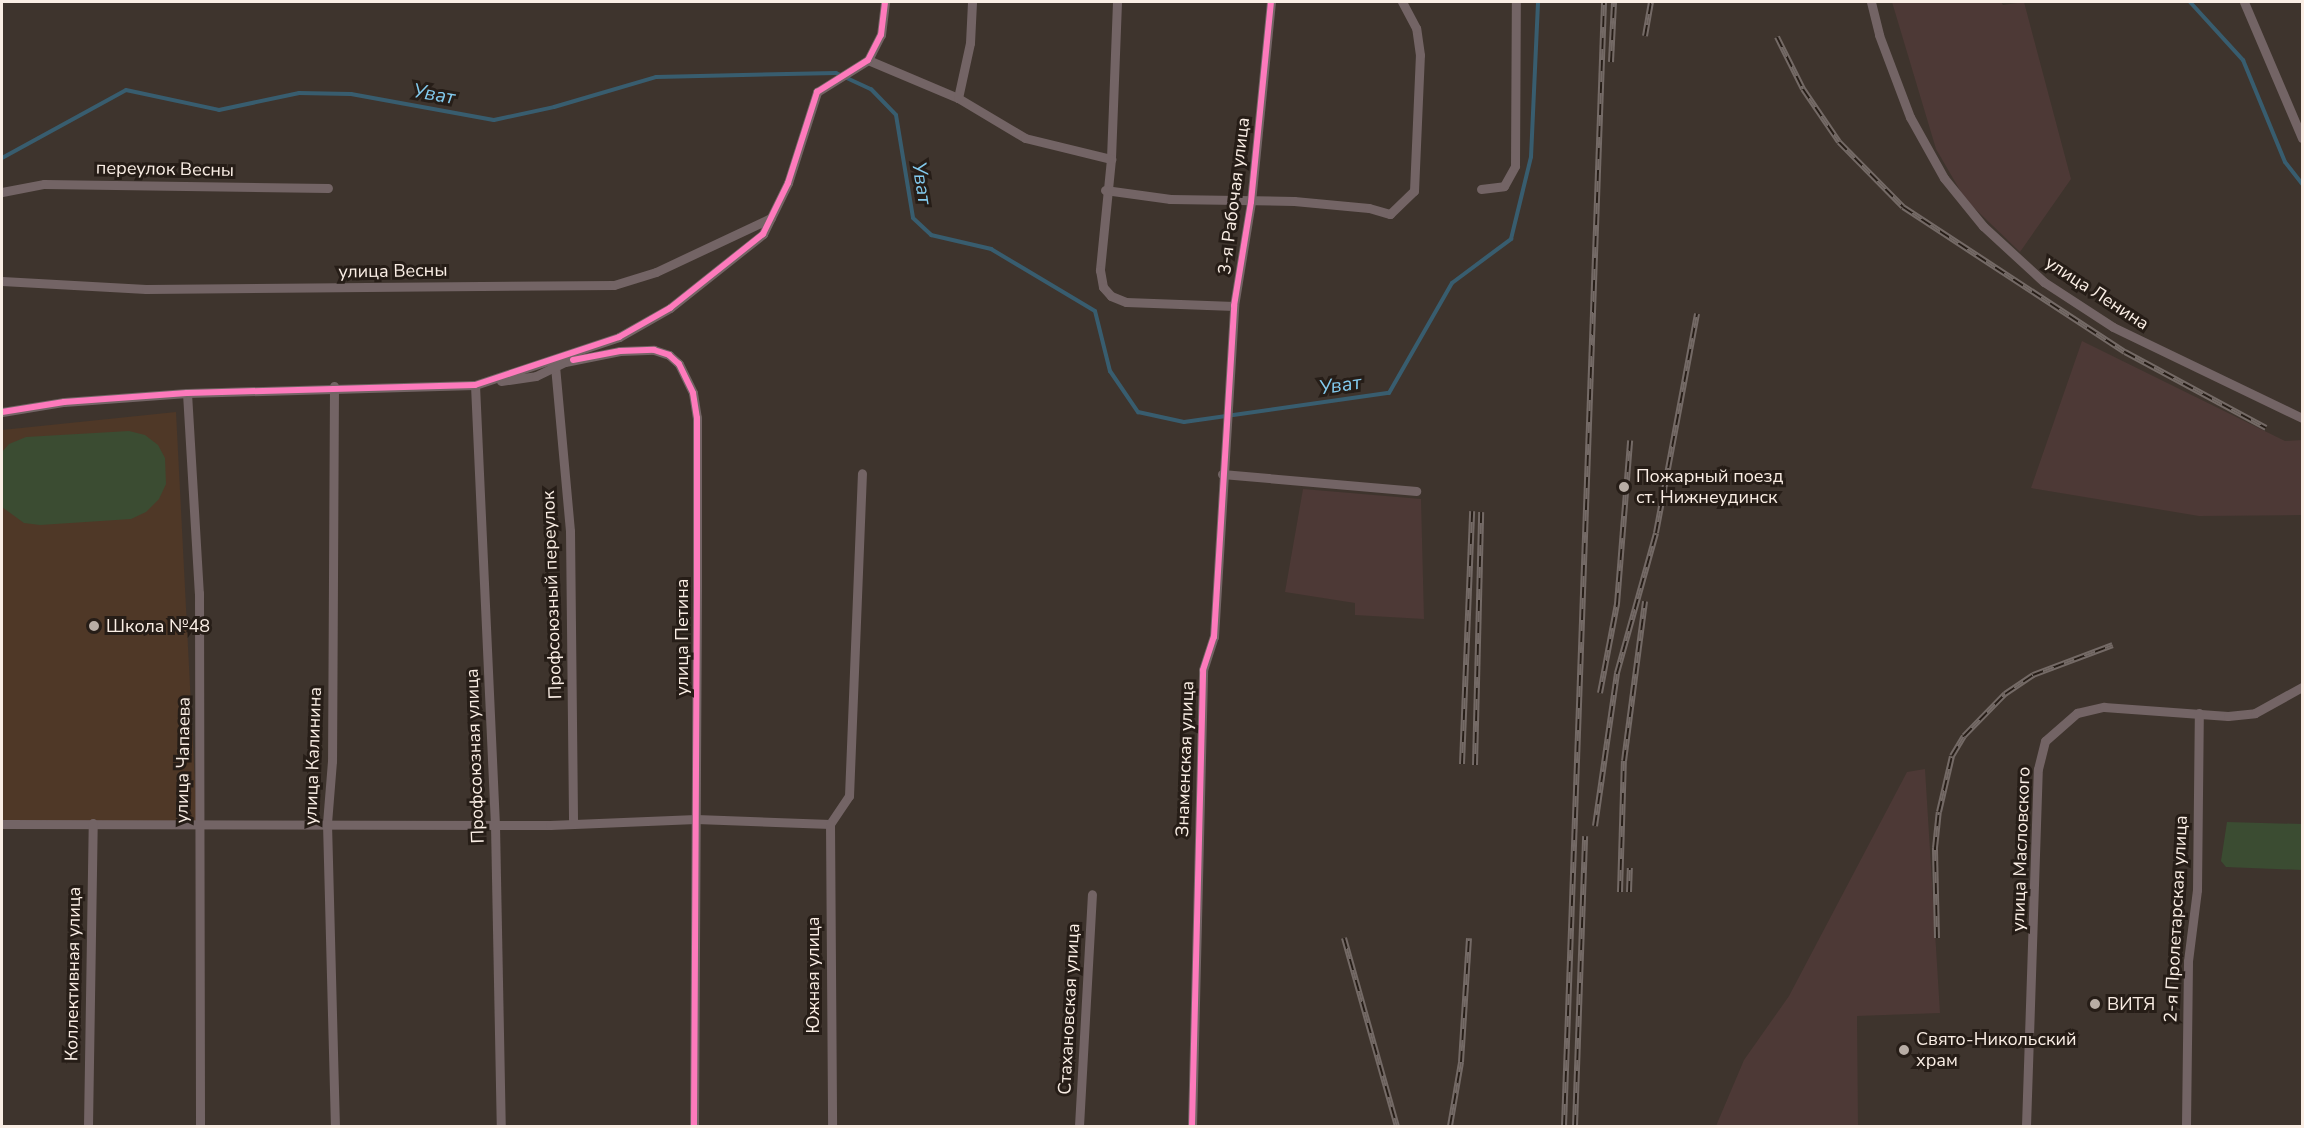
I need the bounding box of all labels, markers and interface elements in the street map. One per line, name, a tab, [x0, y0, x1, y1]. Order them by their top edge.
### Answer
water label: Уват	[411, 78, 457, 110]
street label: 3-я Рабочая улица	[1214, 116, 1254, 276]
street label: переулок Весны	[96, 157, 234, 181]
water label: Уват	[907, 160, 937, 206]
street label: улица Ленина	[2041, 251, 2153, 335]
street label: улица Весны	[338, 259, 448, 283]
water label: Уват	[1317, 370, 1363, 400]
place label: Пожарный поезд ст. Нижнеудинск	[1636, 466, 1783, 508]
marker: Пожарный поезд ст. Нижнеудинск	[1617, 480, 1631, 494]
street label: Профсоюзный переулок	[538, 490, 566, 700]
street label: улица Петина	[671, 579, 693, 695]
place label: Школа №48	[106, 615, 210, 637]
marker: Школа №48	[87, 619, 101, 633]
street label: Профсоюзная улица	[461, 668, 489, 844]
street label: Знаменская улица	[1171, 681, 1199, 837]
street label: улица Калинина	[300, 687, 326, 825]
street label: улица Чапаева	[171, 697, 195, 823]
street label: улица Масловского	[2007, 766, 2035, 932]
street label: 2-я Пролетарская улица	[2160, 815, 2192, 1023]
street label: Коллективная улица	[61, 887, 85, 1061]
street label: Южная улица	[802, 916, 824, 1034]
street label: Стахановская улица	[1054, 923, 1084, 1095]
place label: ВИТЯ	[2107, 993, 2155, 1015]
marker: ВИТЯ	[2088, 997, 2102, 1011]
place label: Свято-Никольский храм	[1916, 1029, 2076, 1072]
marker: Свято-Никольский храм	[1897, 1043, 1911, 1057]

